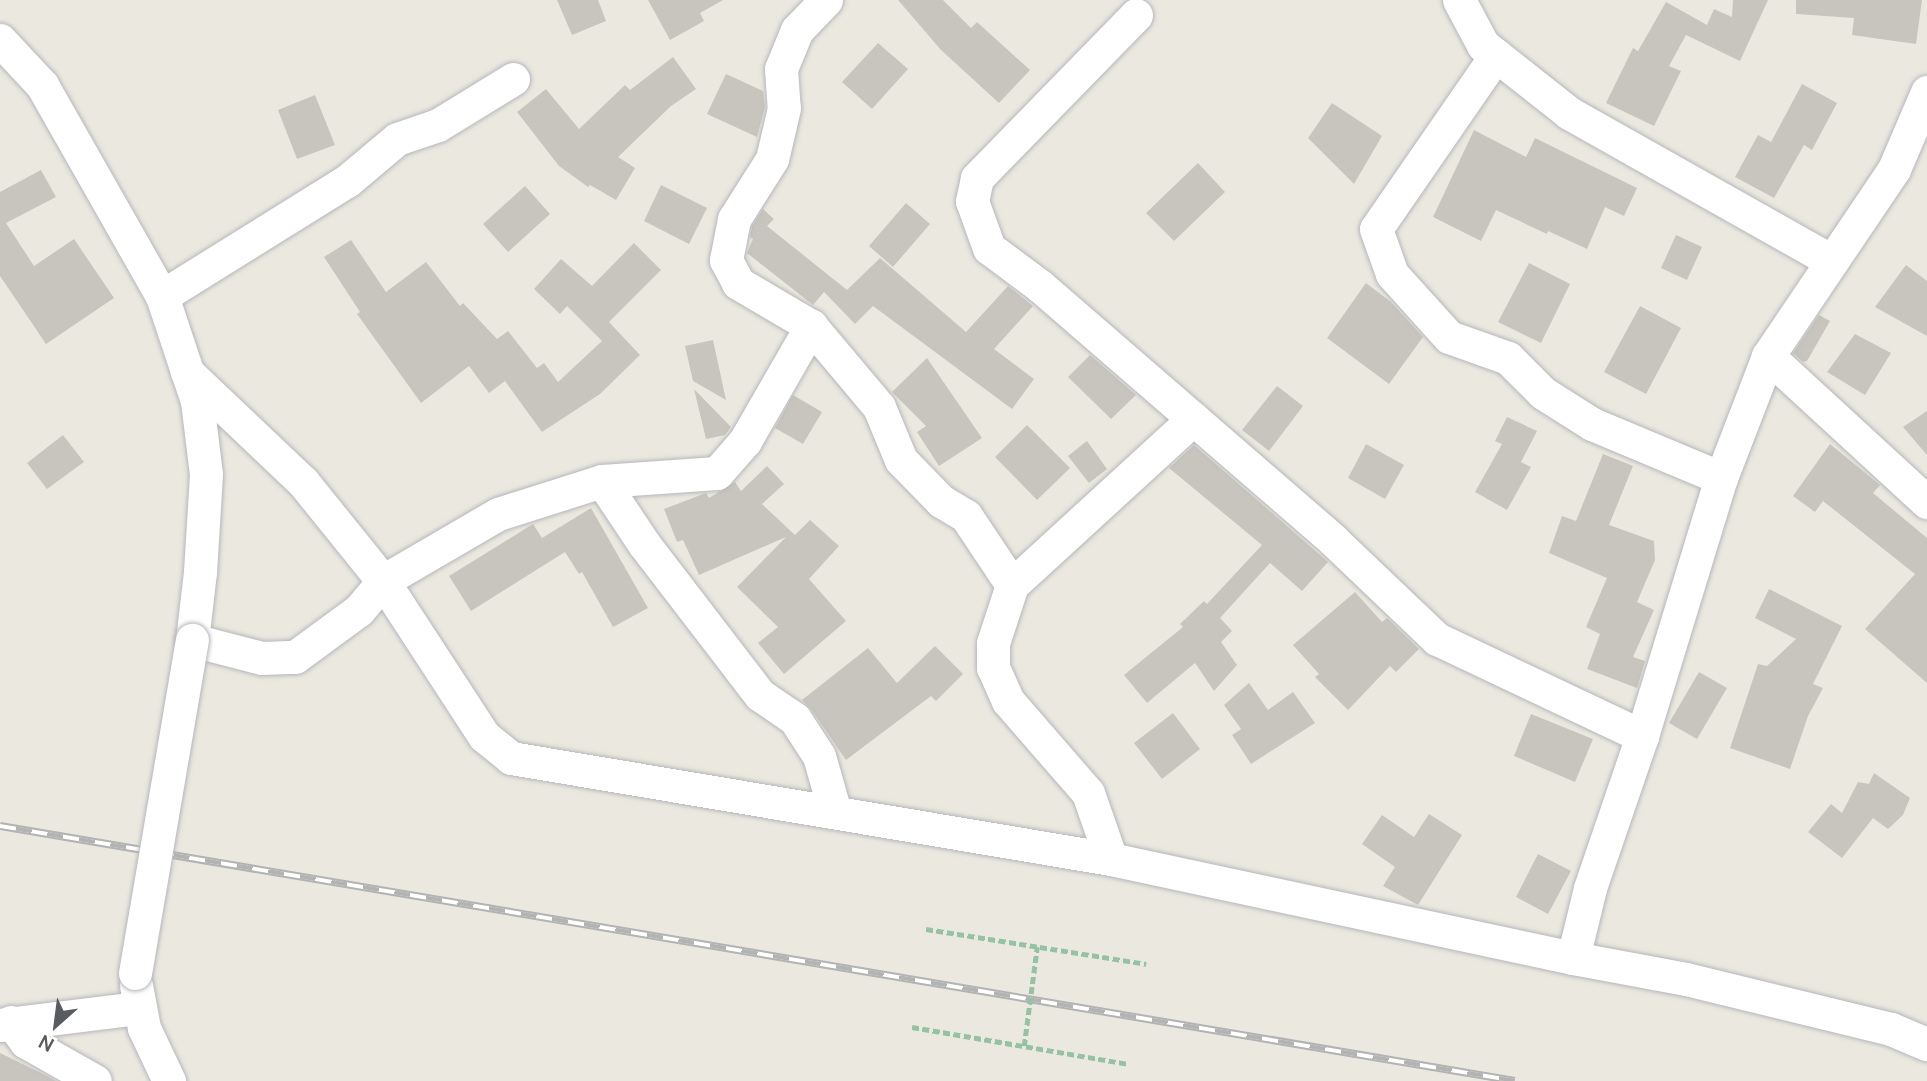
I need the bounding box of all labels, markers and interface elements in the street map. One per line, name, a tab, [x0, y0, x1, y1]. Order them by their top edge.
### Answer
north arrow	[21, 990, 91, 1060]
text: N	[34, 1029, 58, 1058]

